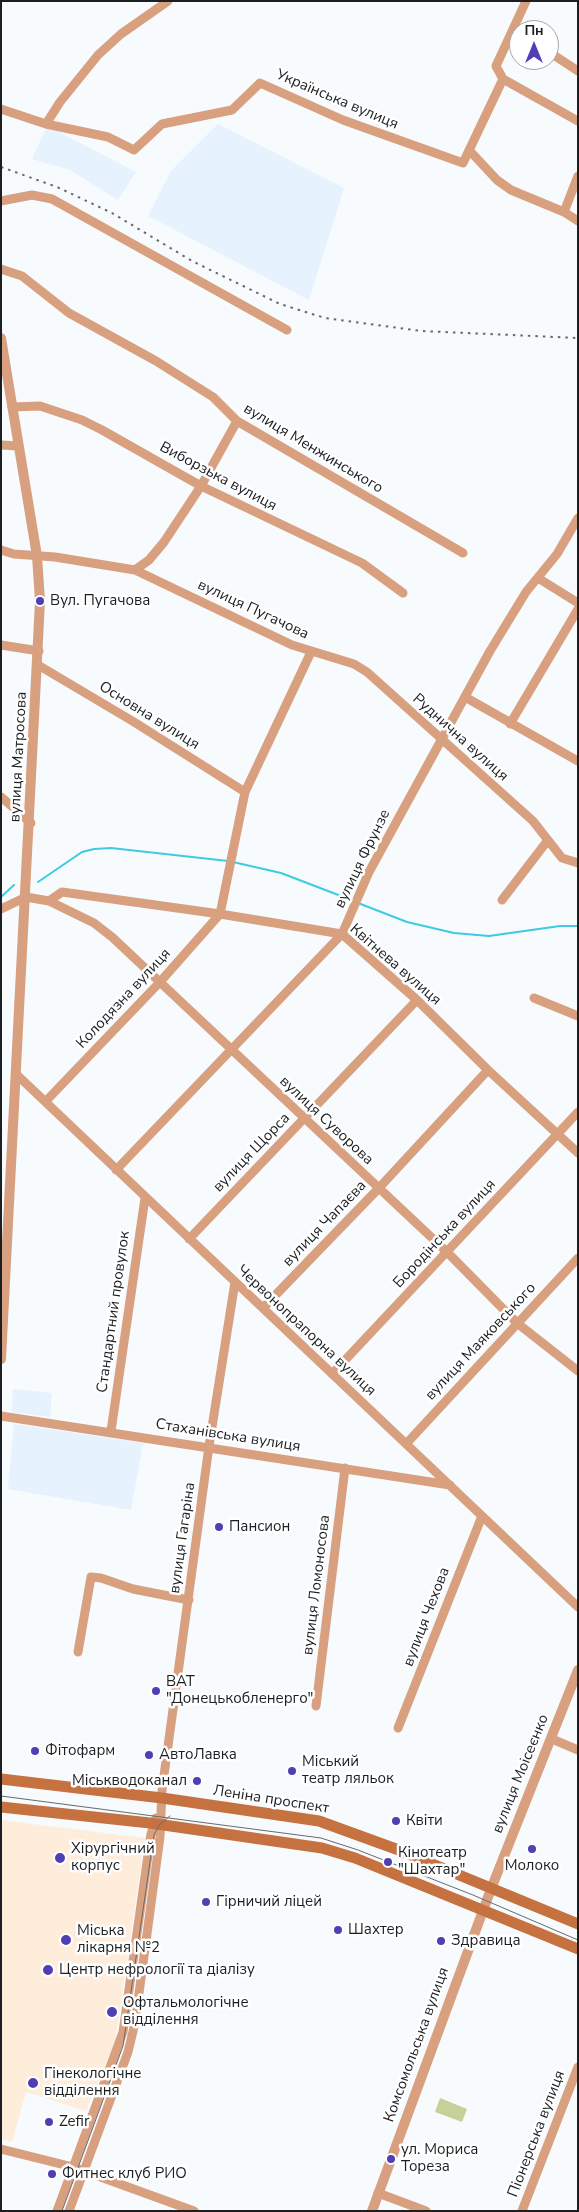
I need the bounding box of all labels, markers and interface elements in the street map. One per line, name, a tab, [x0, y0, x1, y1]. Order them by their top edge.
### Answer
north arrow	[509, 20, 559, 70]
text: Пн	[524, 21, 544, 40]
street label: Українська вулиця	[273, 66, 401, 134]
street label: вулиця Менжинського	[240, 400, 386, 498]
street label: Виборзька вулиця	[156, 439, 280, 515]
street label: вулиця Пугачова	[194, 576, 312, 644]
place label: Вул. Пугачова	[50, 592, 150, 610]
marker: Вул. Пугачова	[34, 595, 46, 607]
street label: Основна вулиця	[96, 678, 202, 754]
street label: Руднична вулиця	[408, 690, 512, 786]
street label: вулиця Матросова	[7, 691, 31, 823]
street label: вулиця Фрунзе	[331, 807, 395, 911]
street label: Квітнева вулиця	[346, 920, 444, 1010]
street label: Колодязна вулиця	[73, 945, 175, 1053]
street label: вулиця Суворова	[275, 1073, 377, 1169]
street label: вулиця Щорса	[210, 1110, 294, 1196]
street label: Бородінська вулиця	[390, 1176, 500, 1292]
street label: вулиця Чапаєва	[279, 1177, 371, 1271]
street label: Стандартний провулок	[94, 1230, 134, 1394]
street label: Червонопрапорна вулиця	[233, 1262, 379, 1400]
street label: вулиця Маяковського	[422, 1280, 540, 1404]
street label: Стаханівська вулиця	[154, 1416, 302, 1456]
street label: вулиця Гагаріна	[166, 1481, 200, 1595]
street label: вулиця Ломоносова	[299, 1514, 335, 1656]
place label: Пансион	[229, 1518, 290, 1536]
marker: Пансион	[213, 1521, 225, 1533]
street label: вулиця Чехова	[400, 1565, 454, 1669]
place label: ВАТ "Донецькобленерго"	[166, 1673, 313, 1708]
marker: ВАТ "Донецькобленерго"	[150, 1685, 162, 1697]
street label: вулиця Моісеєнко	[489, 1712, 553, 1836]
place label: Фітофарм	[45, 1742, 115, 1760]
marker: Фітофарм	[29, 1745, 41, 1757]
place label: АвтоЛавка	[159, 1746, 237, 1764]
marker: АвтоЛавка	[143, 1749, 155, 1761]
place label: Міський театр ляльок	[302, 1753, 394, 1788]
marker: Міський театр ляльок	[286, 1765, 298, 1777]
place label: Міськводоканал	[72, 1772, 187, 1790]
marker: Міськводоканал	[191, 1775, 203, 1787]
street label: Леніна проспект	[212, 1782, 330, 1818]
place label: Квіти	[406, 1812, 443, 1830]
marker: Квіти	[390, 1815, 402, 1827]
place label: Хірургічний корпус	[71, 1840, 155, 1875]
marker: Молоко	[526, 1843, 538, 1855]
place label: Кінотеатр "Шахтар"	[398, 1844, 467, 1879]
marker: Хірургічний корпус	[53, 1851, 67, 1865]
marker: Кінотеатр "Шахтар"	[382, 1856, 394, 1868]
place label: Молоко	[505, 1857, 559, 1875]
place label: Гірничий ліцей	[216, 1893, 322, 1911]
marker: Гірничий ліцей	[200, 1896, 212, 1908]
place label: Шахтер	[348, 1921, 404, 1939]
place label: Міська лікарня №2	[77, 1922, 160, 1957]
marker: Шахтер	[332, 1924, 344, 1936]
place label: Здравица	[451, 1932, 520, 1950]
marker: Міська лікарня №2	[59, 1933, 73, 1947]
marker: Здравица	[435, 1935, 447, 1947]
place label: Центр нефрології та діалізу	[59, 1961, 255, 1979]
marker: Центр нефрології та діалізу	[41, 1963, 55, 1977]
street label: Комсомольська вулиця	[381, 1965, 453, 2125]
place label: Офтальмологічне відділення	[123, 1994, 249, 2029]
marker: Офтальмологічне відділення	[105, 2005, 119, 2019]
place label: Гінекологічне відділення	[44, 2065, 141, 2100]
street label: Піонерська вулиця	[505, 2068, 569, 2200]
marker: Гінекологічне відділення	[26, 2076, 40, 2090]
place label: Zefir	[59, 2113, 89, 2131]
marker: Zefir	[43, 2116, 55, 2128]
place label: ул. Мориса Тореза	[401, 2141, 478, 2176]
marker: ул. Мориса Тореза	[385, 2153, 397, 2165]
place label: Фитнес клуб РИО	[62, 2165, 187, 2183]
marker: Фитнес клуб РИО	[46, 2168, 58, 2180]

